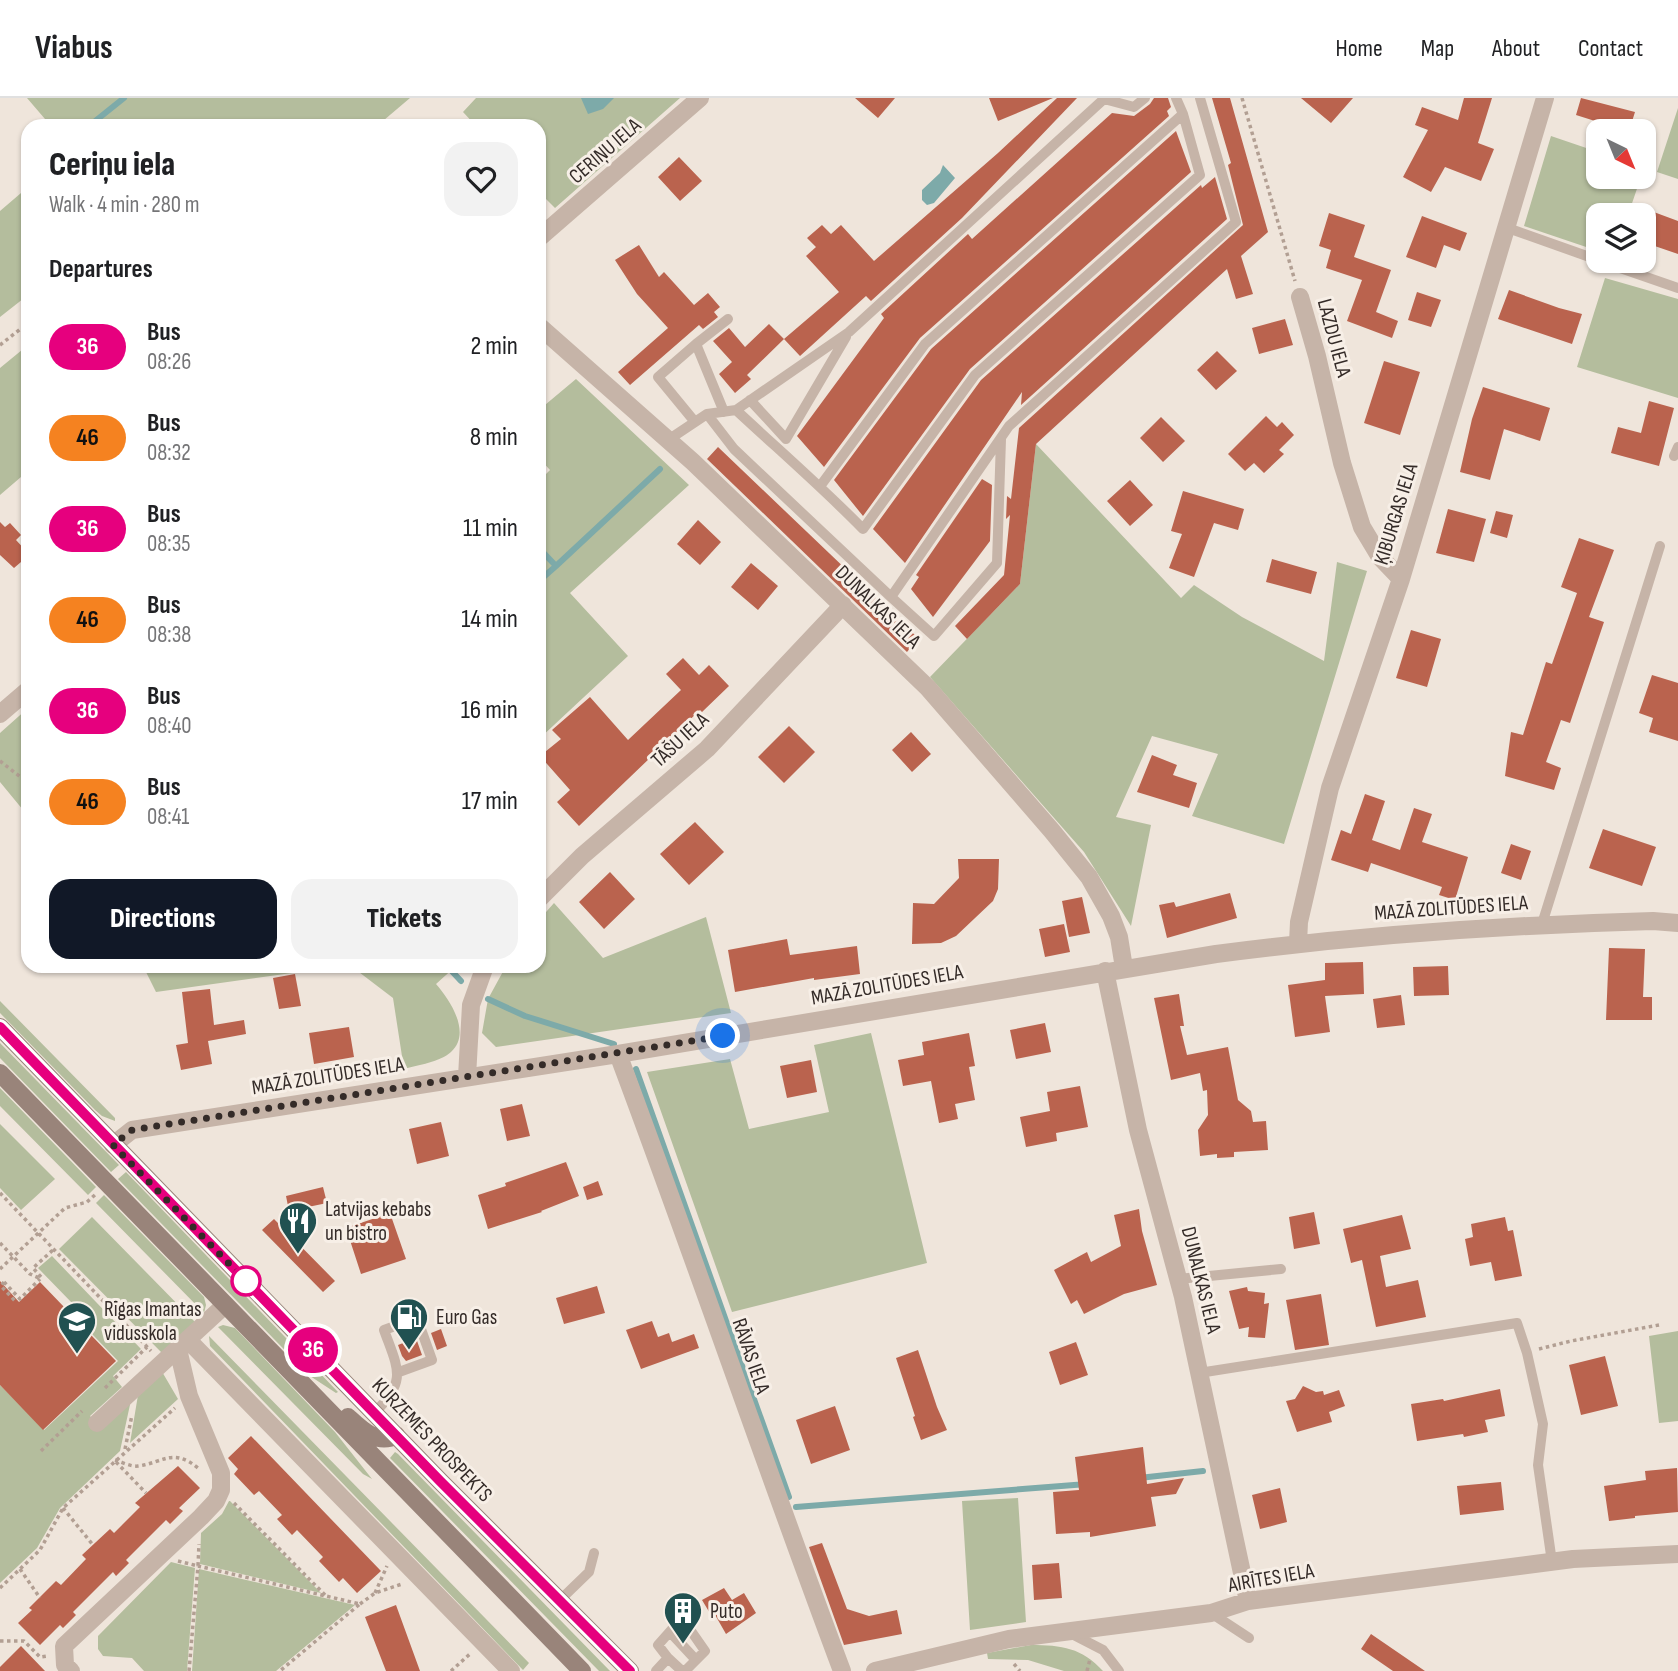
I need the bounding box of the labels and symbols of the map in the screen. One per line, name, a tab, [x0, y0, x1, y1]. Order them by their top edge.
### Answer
street label: CERIŅU IELA	[564, 112, 647, 189]
north arrow	[1586, 119, 1656, 189]
street label: LAZDU IELA	[1312, 296, 1357, 381]
street label: ĶIBURGAS IELA	[1369, 459, 1424, 568]
street label: DUNALKAS IELA	[830, 560, 927, 655]
street label: TĀŠU IELA	[646, 707, 715, 773]
street label: MAZĀ ZOLITŪDES IELA	[1373, 890, 1530, 926]
street label: MAZĀ ZOLITŪDES IELA	[809, 959, 966, 1011]
your location	[705, 1018, 740, 1053]
street label: MAZĀ ZOLITŪDES IELA	[250, 1051, 407, 1100]
place label: Latvijas kebabs un bistro	[325, 1197, 431, 1246]
restaurant icon: Latvijas kebabs un bistro	[277, 1200, 319, 1255]
street label: DUNALKAS IELA	[1176, 1224, 1227, 1337]
unlabelled marker	[231, 1266, 261, 1296]
fuel station icon: Euro Gas	[388, 1296, 430, 1351]
place label: Rīgas Imantas vidusskola	[104, 1297, 202, 1346]
school or university icon: Rīgas Imantas vidusskola	[56, 1300, 98, 1355]
place label: Euro Gas	[436, 1305, 497, 1330]
street label: RĀVAS IELA	[726, 1315, 776, 1398]
line badge: 36	[282, 1327, 344, 1373]
street label: KURZEMES PROSPEKTS	[367, 1373, 497, 1507]
street label: AIRĪTES IELA	[1225, 1558, 1317, 1598]
building icon: Puto	[662, 1590, 704, 1645]
place label: Puto	[710, 1599, 743, 1624]

